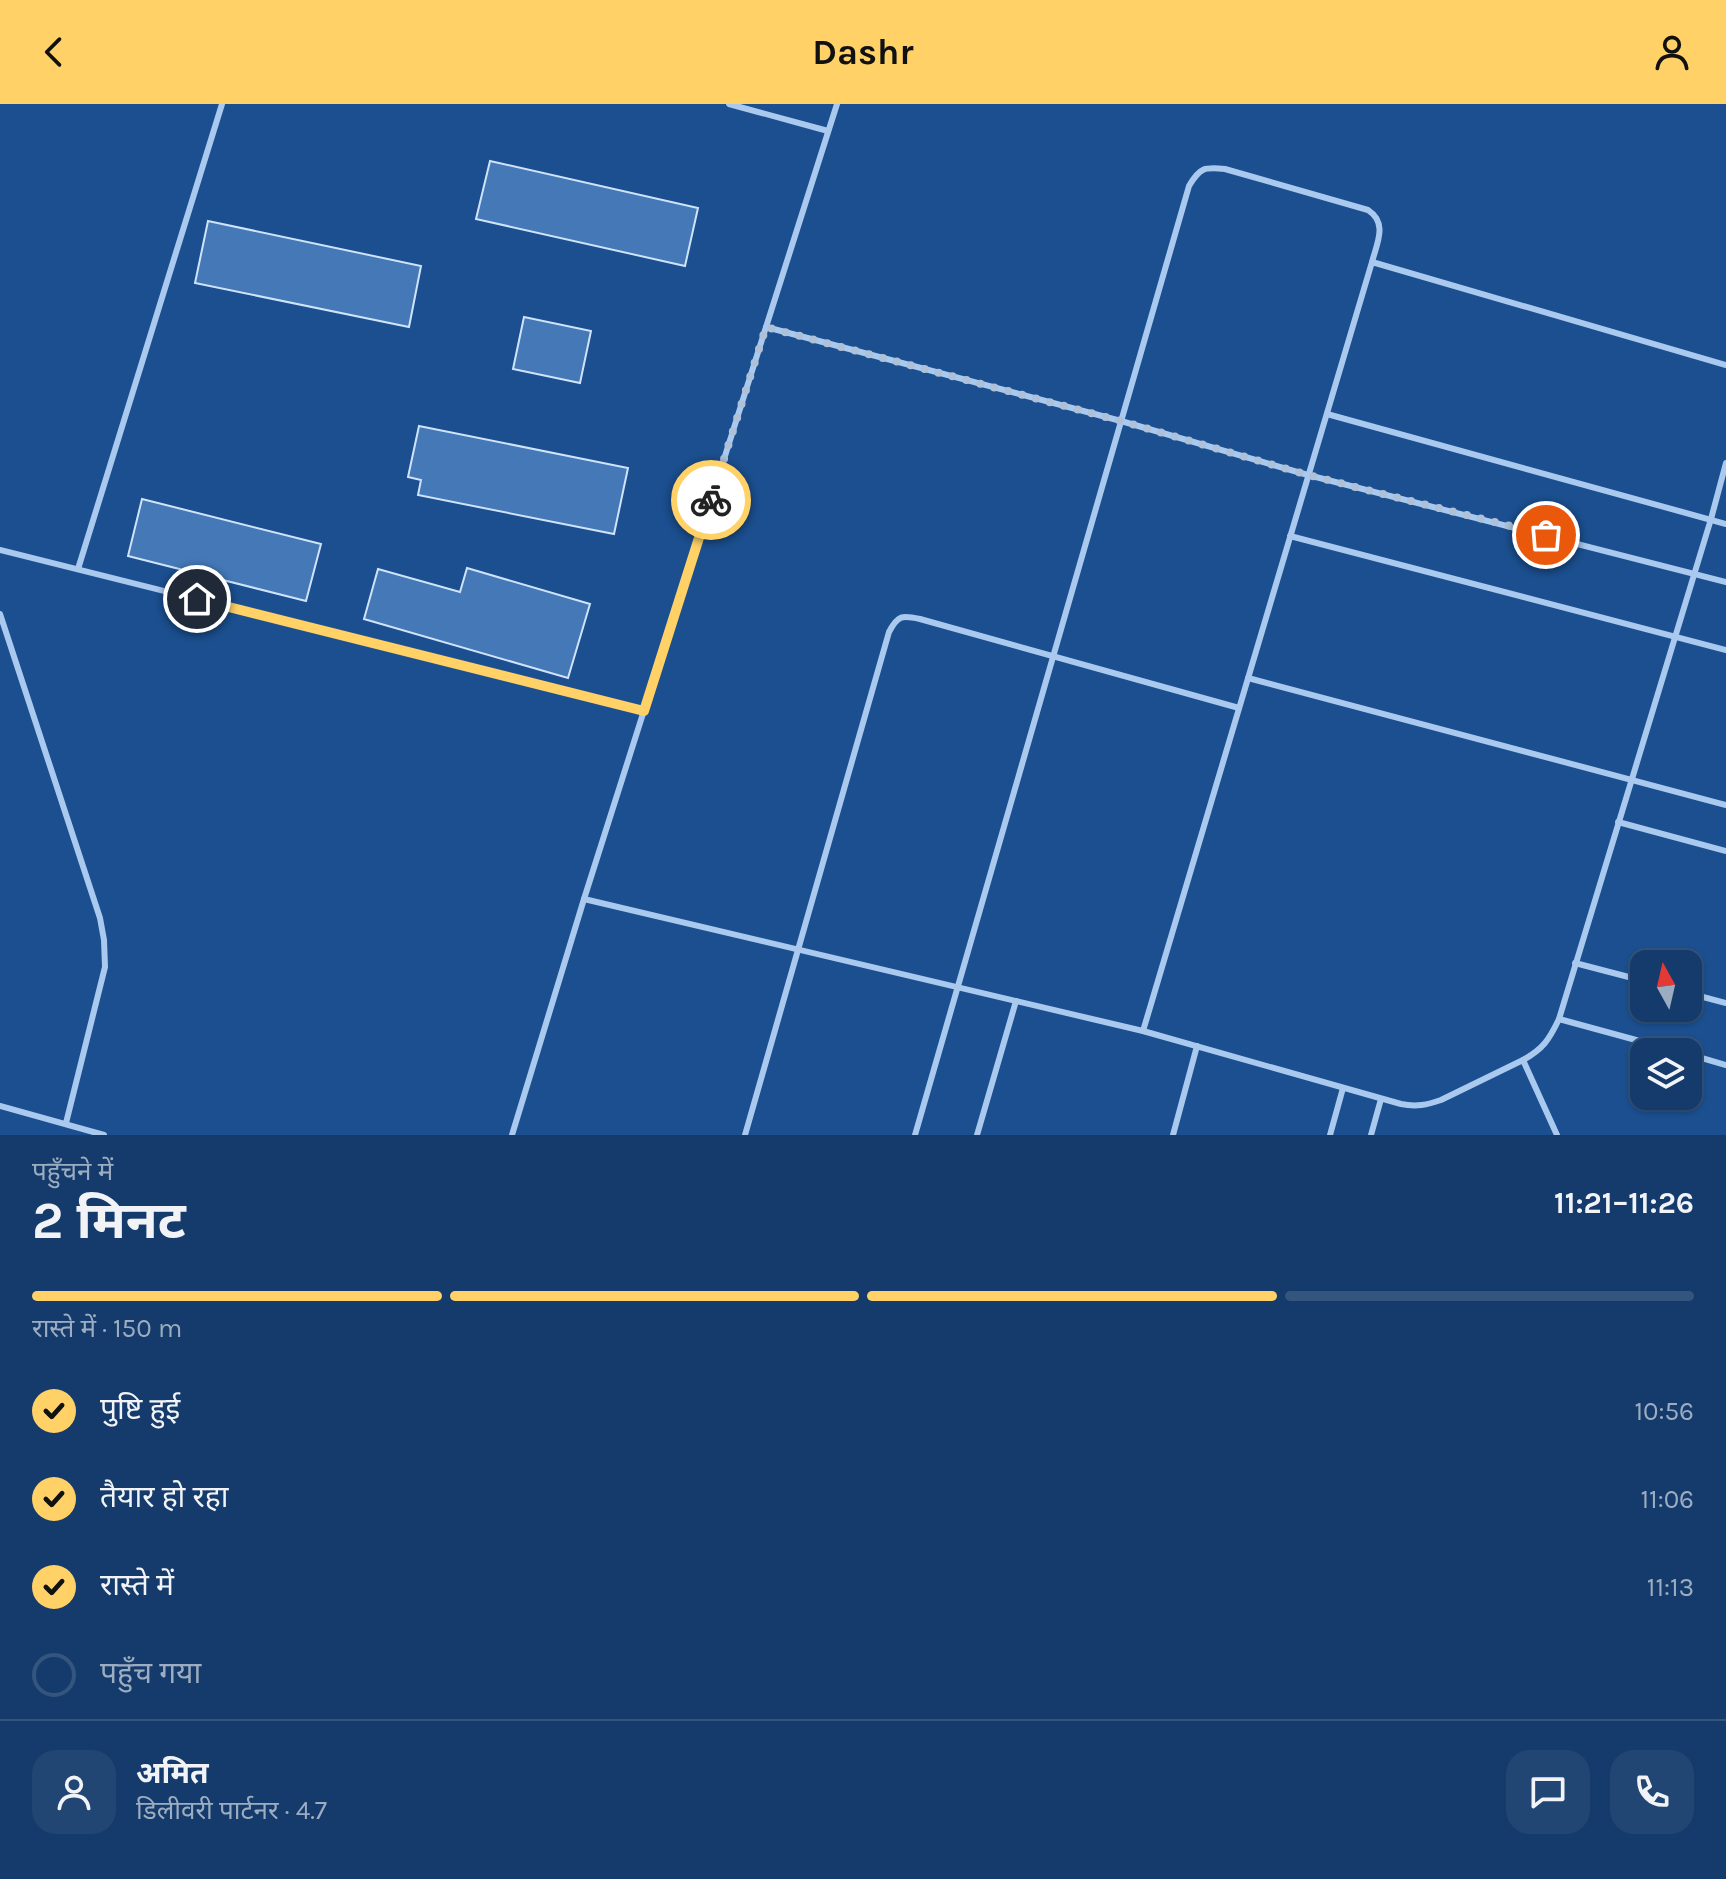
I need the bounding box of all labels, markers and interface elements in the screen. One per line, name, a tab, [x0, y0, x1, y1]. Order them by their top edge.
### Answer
icon: back	[32, 30, 76, 74]
icon: person	[1650, 30, 1694, 74]
text: Dashr	[812, 31, 914, 73]
courier	[671, 460, 751, 540]
icon: bike	[689, 478, 733, 522]
pin	[1512, 501, 1580, 569]
icon: bag	[1524, 513, 1568, 557]
pin	[163, 565, 231, 633]
icon: home	[175, 577, 219, 621]
north arrow	[1630, 950, 1702, 1022]
map controls	[1630, 950, 1702, 1110]
button: layers	[1630, 1038, 1702, 1110]
text: पहुँचने में	[32, 1156, 113, 1187]
text: 11:21–11:26	[1554, 1185, 1694, 1221]
text: 2 मिनट	[32, 1190, 186, 1251]
text: रास्ते में · 150 m	[32, 1313, 182, 1344]
icon: check	[32, 1389, 76, 1433]
text: पुष्टि हुई	[100, 1391, 180, 1427]
text: 10:56	[1634, 1396, 1694, 1427]
icon: check	[32, 1477, 76, 1521]
text: तैयार हो रहा	[100, 1479, 228, 1515]
text: 11:06	[1641, 1484, 1694, 1515]
icon: check	[32, 1565, 76, 1609]
text: रास्ते में	[100, 1567, 174, 1603]
text: 11:13	[1647, 1572, 1694, 1603]
text: पहुँच गया	[100, 1655, 201, 1691]
button: person	[32, 1750, 116, 1834]
button: chat	[1506, 1750, 1590, 1834]
button: phone	[1610, 1750, 1694, 1834]
text: अमित	[136, 1755, 209, 1791]
text: डिलीवरी पार्टनर · 4.7	[136, 1795, 327, 1826]

